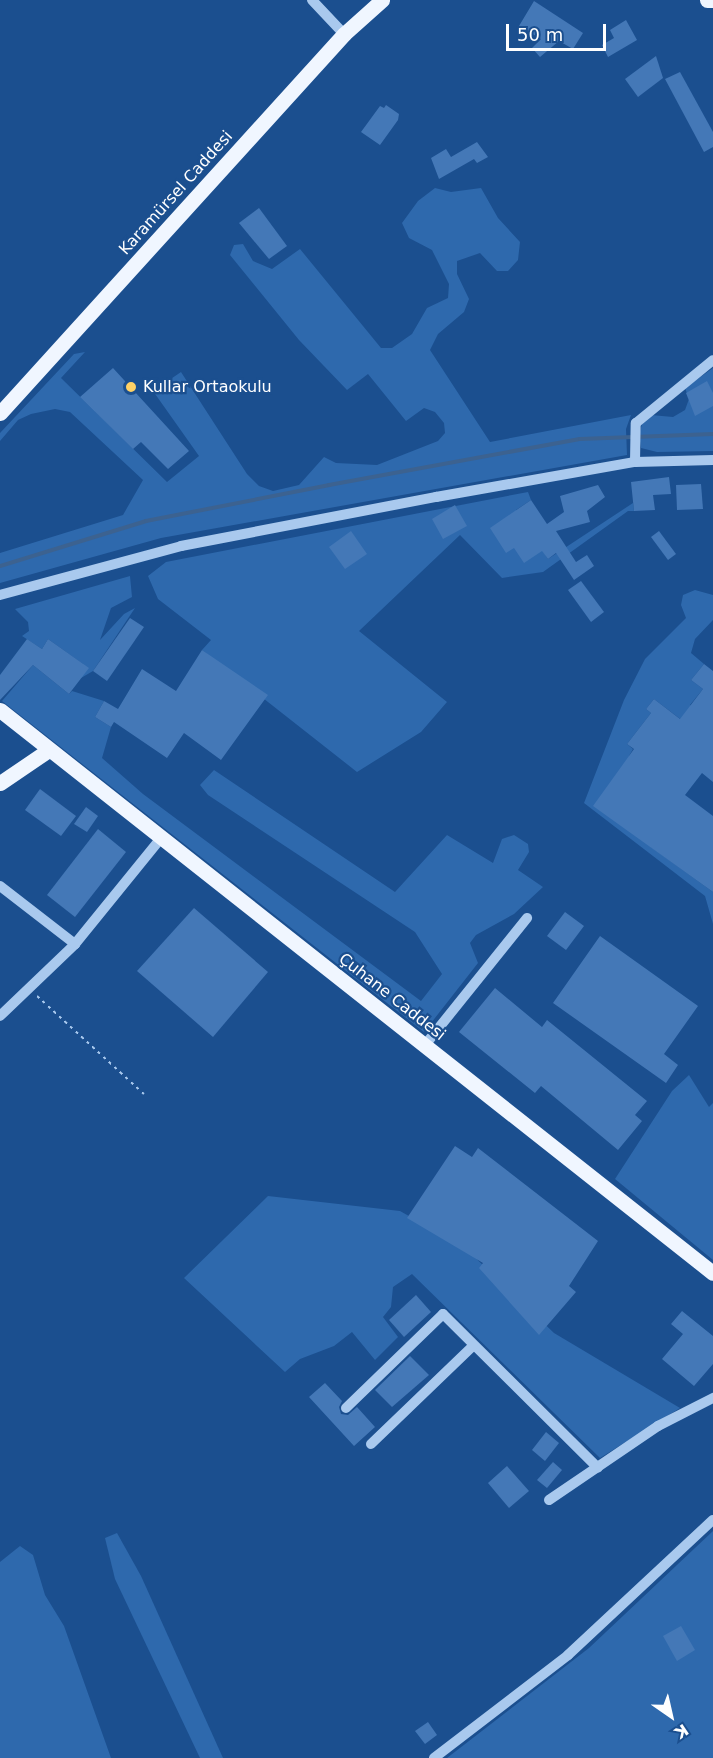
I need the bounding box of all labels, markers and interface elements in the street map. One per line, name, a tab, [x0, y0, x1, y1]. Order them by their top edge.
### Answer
scale bar	[509, 12, 610, 50]
text: 50 m	[517, 24, 563, 45]
street label: Karamürsel Caddesi	[115, 127, 237, 259]
place label: Kullar Ortaokulu	[143, 377, 272, 397]
marker: Kullar Ortaokulu	[124, 380, 138, 394]
street label: Çuhane Caddesi	[335, 949, 449, 1045]
north arrow	[641, 1686, 701, 1746]
text: K	[671, 1720, 692, 1743]

